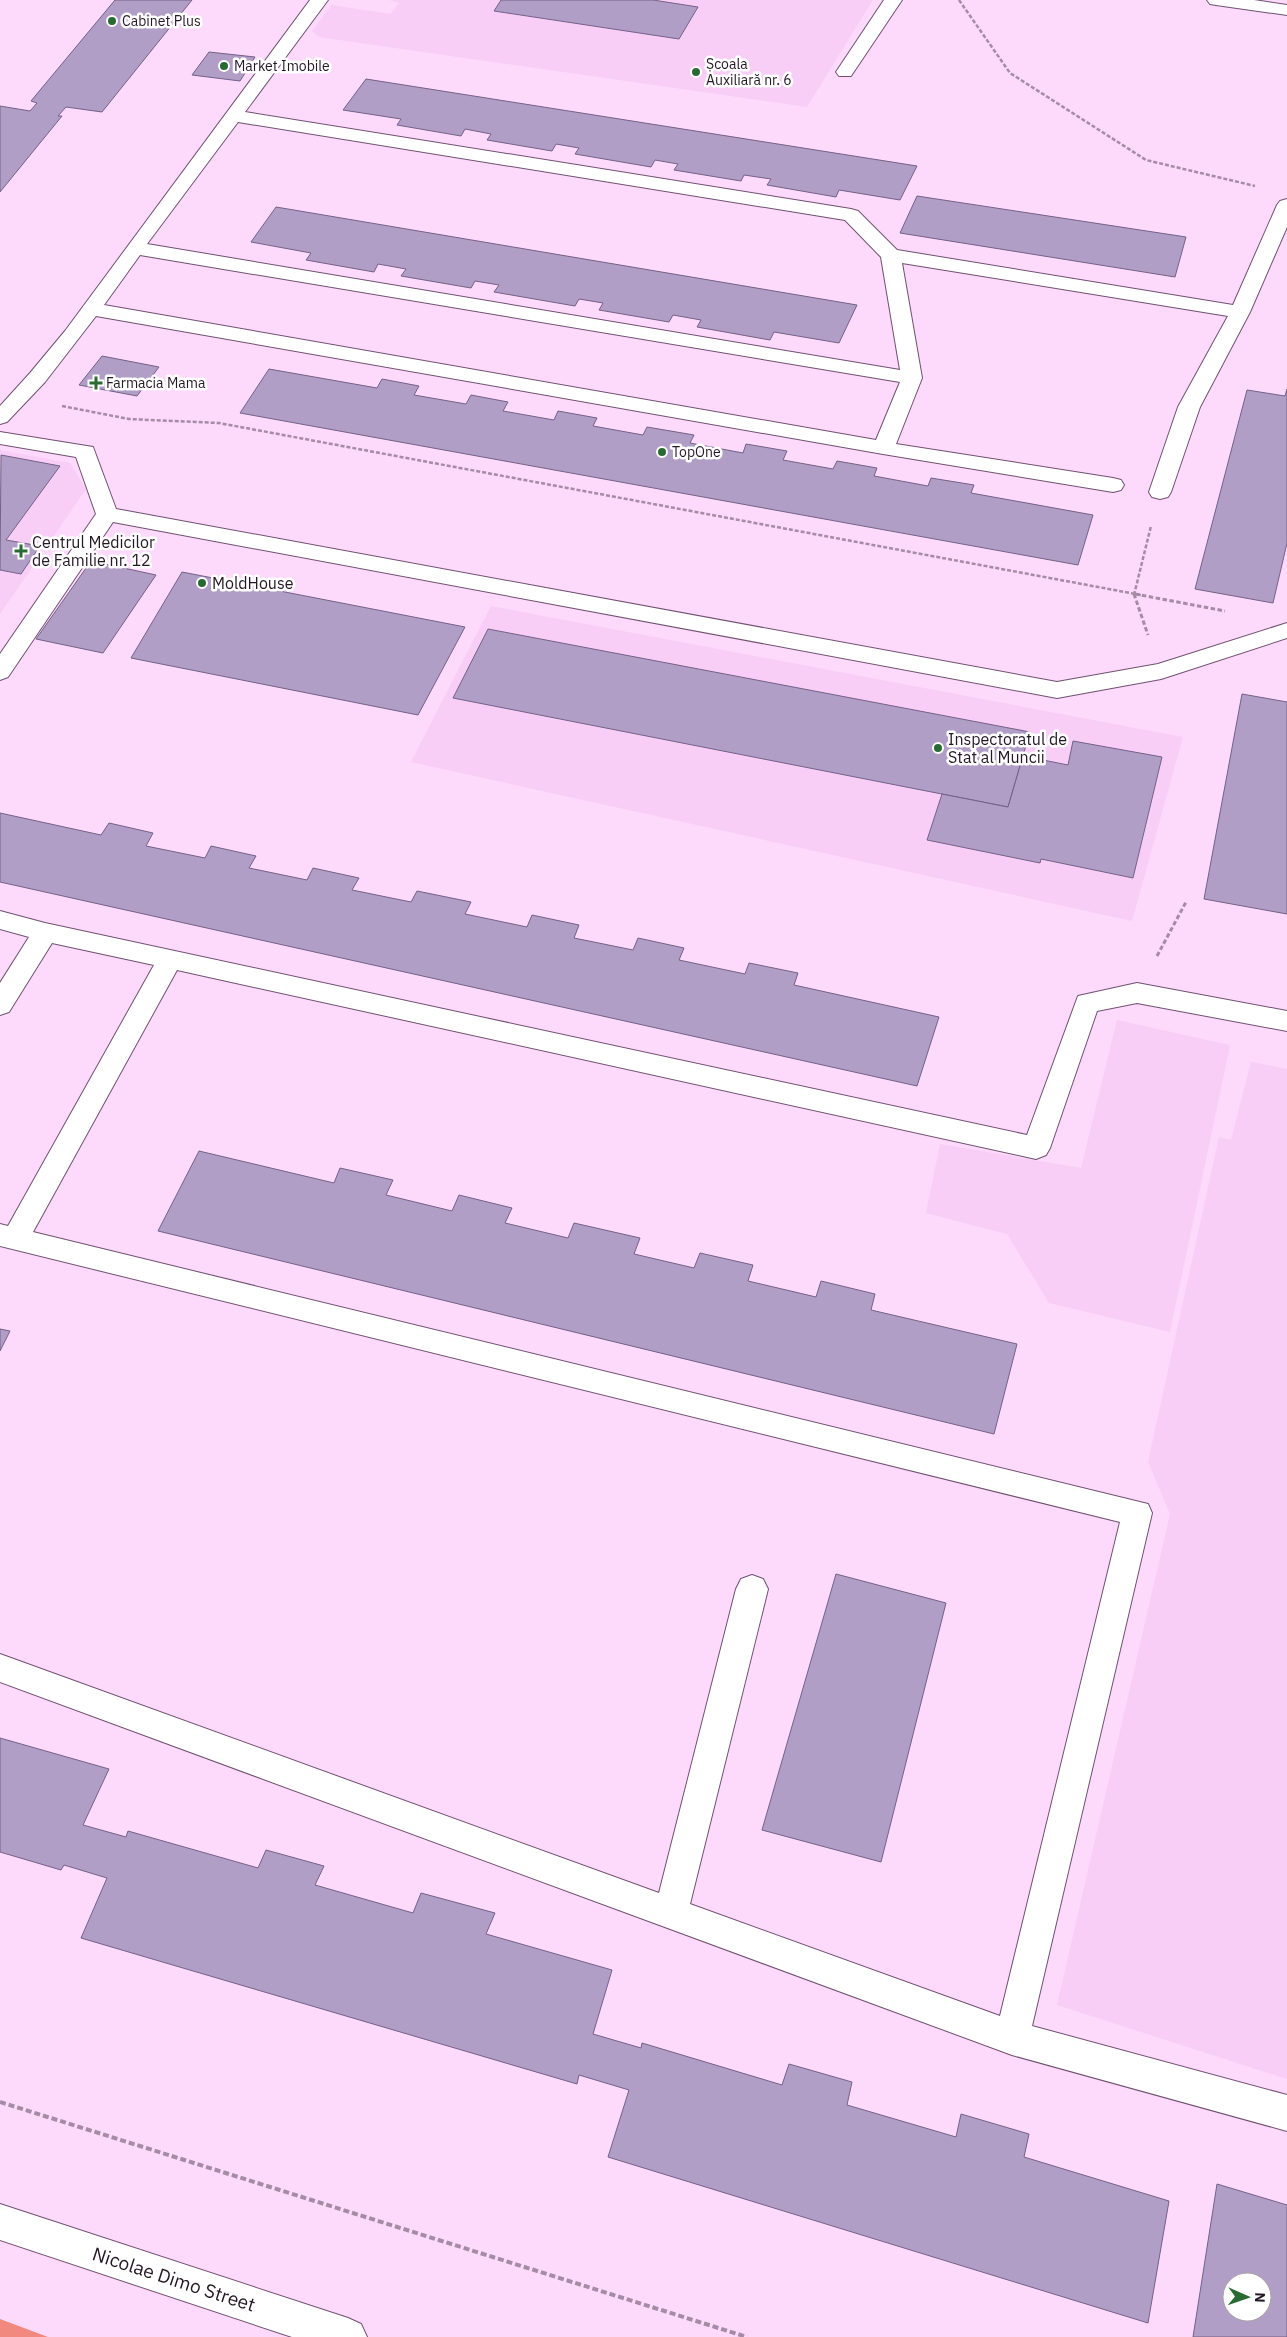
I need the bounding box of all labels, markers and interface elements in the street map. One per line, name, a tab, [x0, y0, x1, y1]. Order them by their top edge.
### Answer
place label: Cabinet Plus	[122, 12, 201, 30]
marker: Cabinet Plus	[106, 15, 118, 27]
place label: Școala Auxiliară nr. 6	[706, 55, 792, 89]
place label: Market Imobile	[234, 57, 330, 75]
marker: Market Imobile	[218, 60, 230, 72]
marker: Școala Auxiliară nr. 6	[690, 66, 702, 78]
place label: Farmacia Mama	[106, 374, 206, 392]
marker: Farmacia Mama	[90, 377, 102, 389]
place label: TopOne	[672, 443, 721, 461]
marker: TopOne	[656, 446, 668, 458]
place label: Centrul Medicilor de Familie nr. 12	[32, 532, 155, 570]
marker: Centrul Medicilor de Familie nr. 12	[14, 544, 28, 558]
place label: MoldHouse	[212, 573, 294, 593]
marker: MoldHouse	[196, 577, 208, 589]
place label: Inspectoratul de Stat al Muncii	[948, 729, 1067, 767]
marker: Inspectoratul de Stat al Muncii	[932, 742, 944, 754]
street label: Nicolae Dimo Street	[90, 2241, 258, 2317]
north arrow	[1222, 2272, 1272, 2322]
text: N	[1251, 2292, 1269, 2303]

